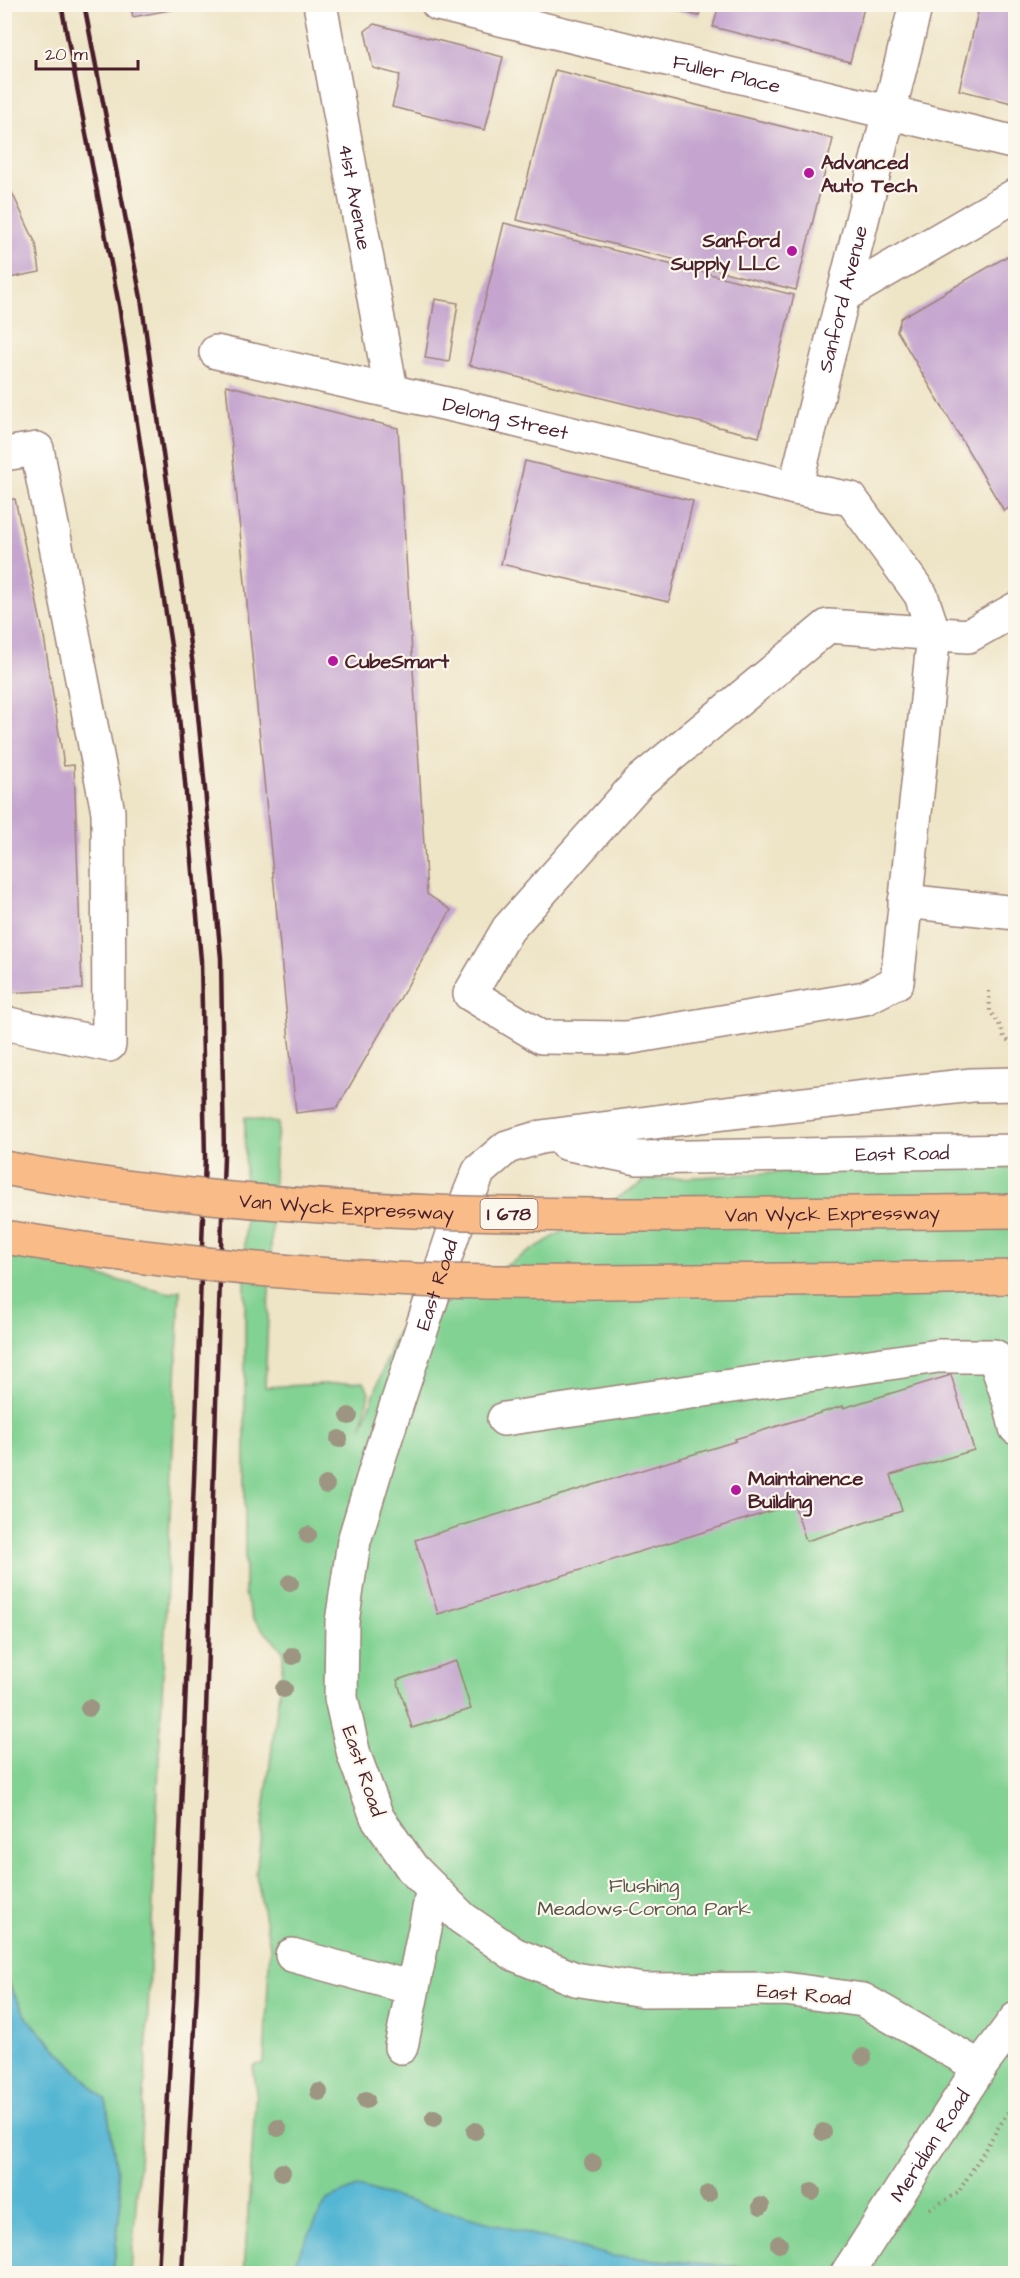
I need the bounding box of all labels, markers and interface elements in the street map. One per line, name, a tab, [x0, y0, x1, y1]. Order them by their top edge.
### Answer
scale bar	[36, 33, 138, 71]
text: 20 m	[45, 42, 88, 67]
street label: Fuller Place	[670, 48, 783, 101]
street label: 41st Avenue	[331, 142, 378, 252]
place label: Advanced Auto Tech	[821, 149, 918, 200]
marker: Advanced Auto Tech	[802, 166, 816, 180]
street label: Sanford Avenue	[811, 222, 875, 375]
place label: Sanford Supply LLC	[670, 227, 781, 279]
marker: Sanford Supply LLC	[785, 244, 799, 258]
street label: Delong Street	[440, 390, 571, 448]
place label: CubeSmart	[345, 648, 450, 676]
marker: CubeSmart	[326, 654, 340, 668]
street label: East Road	[855, 1139, 950, 1169]
street label: Van Wyck Expressway	[238, 1187, 454, 1228]
road number: I 678	[480, 1199, 538, 1229]
street label: Van Wyck Expressway	[725, 1199, 940, 1230]
street label: East Road	[409, 1236, 465, 1334]
place label: Maintainence Building	[748, 1465, 864, 1517]
marker: Maintainence Building	[729, 1483, 743, 1497]
street label: East Road	[335, 1722, 392, 1820]
park label: Flushing Meadows-Corona Park	[537, 1872, 751, 1923]
street label: East Road	[756, 1977, 852, 2013]
street label: Meridian Road	[884, 2084, 977, 2208]

